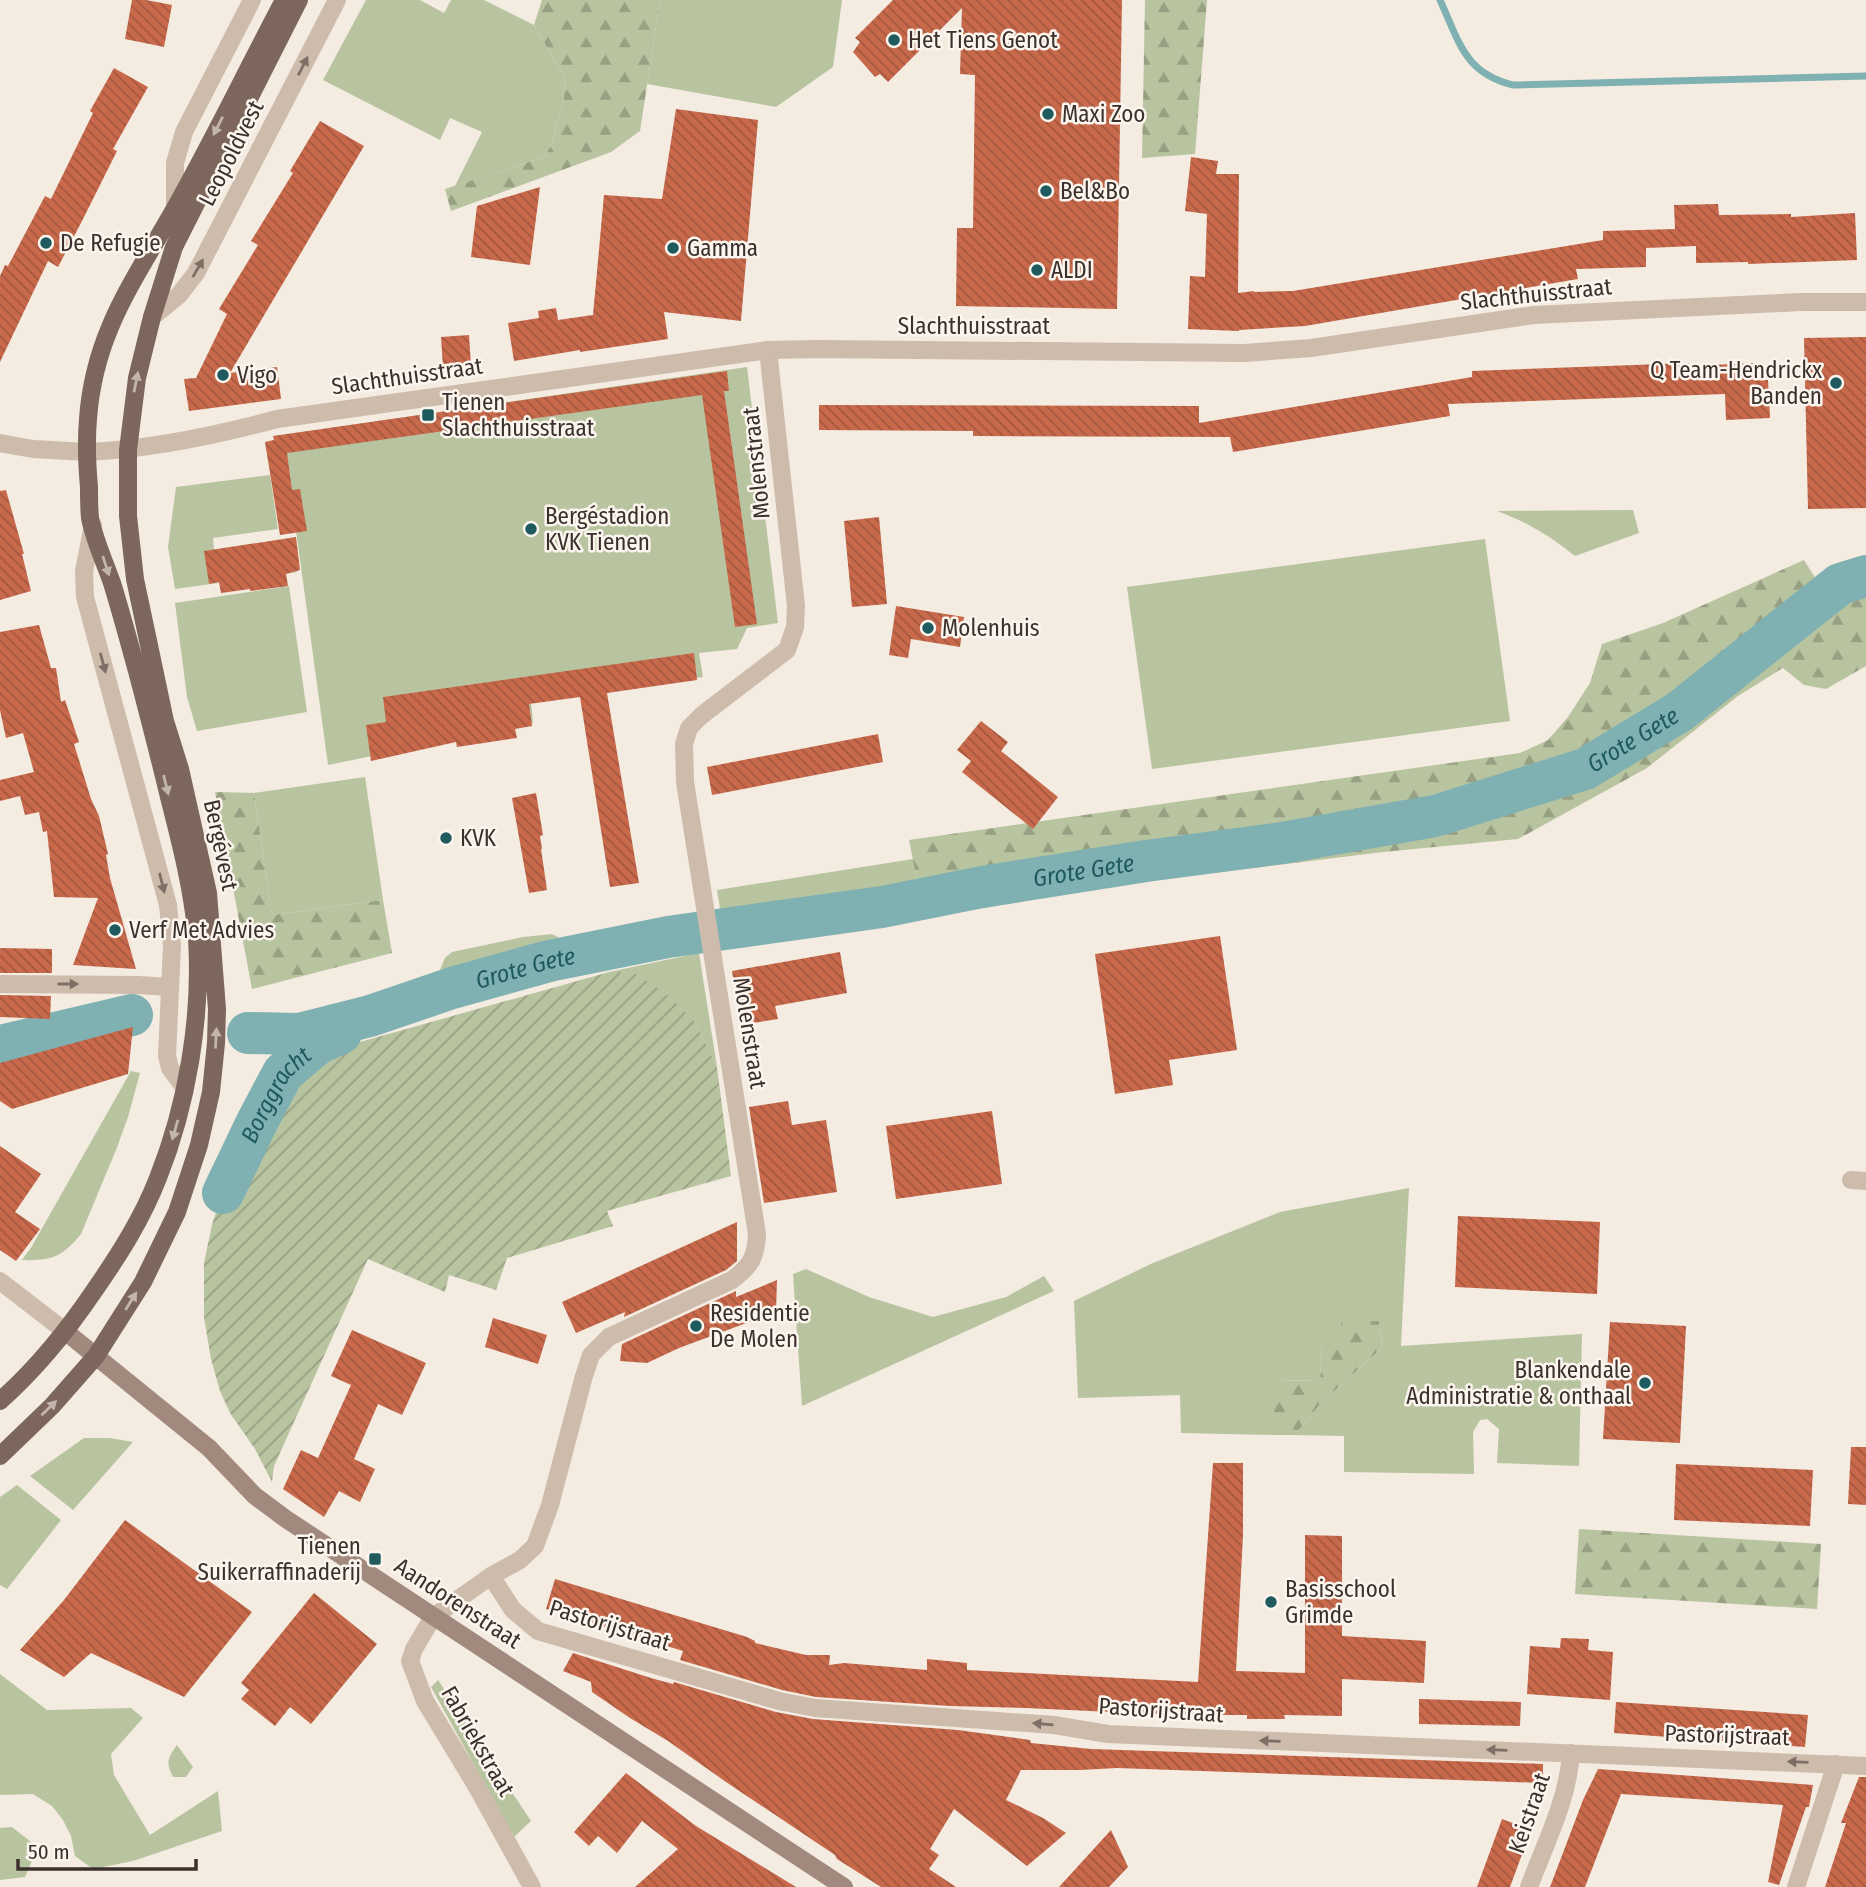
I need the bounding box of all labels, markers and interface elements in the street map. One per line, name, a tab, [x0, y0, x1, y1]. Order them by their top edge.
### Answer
place label: Het Tiens Genot	[908, 26, 1058, 54]
marker: Het Tiens Genot	[886, 32, 902, 48]
one-way arrow	[297, 56, 309, 76]
street label: Leopoldvest	[193, 95, 270, 210]
place label: Maxi Zoo	[1062, 100, 1145, 128]
marker: Maxi Zoo	[1040, 106, 1056, 122]
one-way arrow	[213, 116, 224, 136]
place label: Bel&Bo	[1060, 177, 1130, 205]
marker: Bel&Bo	[1038, 183, 1054, 199]
place label: De Refugie	[60, 229, 161, 257]
place label: Gamma	[687, 234, 758, 262]
marker: De Refugie	[38, 235, 54, 251]
marker: Gamma	[665, 240, 681, 256]
place label: ALDI	[1051, 256, 1093, 284]
one-way arrow	[192, 258, 204, 277]
marker: ALDI	[1029, 262, 1045, 278]
street label: Slachthuisstraat	[1459, 272, 1614, 316]
street label: Slachthuisstraat	[898, 312, 1051, 340]
street label: Slachthuisstraat	[330, 351, 485, 400]
place label: Q Team-Hendrickx Banden	[1650, 356, 1822, 410]
place label: Vigo	[237, 361, 277, 389]
marker: Vigo	[215, 367, 231, 383]
one-way arrow	[131, 371, 142, 393]
marker: Q Team-Hendrickx Banden	[1828, 375, 1844, 391]
place label: Tienen Slachthuisstraat	[442, 388, 595, 442]
street label: Molenstraat	[736, 405, 776, 520]
marker: Tienen Slachthuisstraat	[420, 407, 436, 423]
place label: Bergéstadion KVK Tienen	[545, 502, 669, 556]
marker: Bergéstadion KVK Tienen	[523, 521, 539, 537]
one-way arrow	[101, 556, 112, 577]
place label: Molenhuis	[942, 614, 1040, 642]
marker: Molenhuis	[920, 620, 936, 636]
one-way arrow	[98, 653, 108, 674]
water label: Grote Gete	[1582, 701, 1684, 778]
one-way arrow	[161, 775, 172, 797]
street label: Bergévest	[198, 797, 244, 893]
place label: KVK	[460, 824, 497, 852]
marker: KVK	[438, 830, 454, 846]
water label: Grote Gete	[1031, 849, 1136, 893]
one-way arrow	[157, 872, 168, 894]
place label: Verf Met Advies	[129, 916, 274, 944]
marker: Verf Met Advies	[107, 922, 123, 938]
water label: Grote Gete	[472, 942, 578, 995]
street label: Molenstraat	[727, 975, 773, 1091]
one-way arrow	[57, 978, 79, 990]
one-way arrow	[211, 1027, 222, 1049]
water label: Borggracht	[235, 1041, 317, 1147]
one-way arrow	[169, 1119, 179, 1140]
one-way arrow	[125, 1292, 138, 1311]
place label: Residentie De Molen	[710, 1299, 810, 1353]
marker: Residentie De Molen	[688, 1318, 704, 1334]
place label: Blankendale Administratie & onthaal	[1406, 1356, 1631, 1410]
marker: Blankendale Administratie & onthaal	[1637, 1375, 1653, 1391]
one-way arrow	[41, 1400, 57, 1416]
place label: Tienen Suikerraffinaderij	[198, 1532, 361, 1586]
marker: Tienen Suikerraffinaderij	[367, 1551, 383, 1567]
street label: Aandorenstraat	[389, 1552, 527, 1655]
place label: Basisschool Grimde	[1285, 1575, 1396, 1629]
street label: Pastorijstraat	[546, 1593, 674, 1657]
marker: Basisschool Grimde	[1263, 1594, 1279, 1610]
street label: Fabriekstraat	[435, 1681, 521, 1801]
street label: Pastorijstraat	[1098, 1692, 1225, 1728]
one-way arrow	[1032, 1718, 1054, 1729]
street label: Pastorijstraat	[1664, 1719, 1791, 1751]
one-way arrow	[1259, 1735, 1281, 1746]
one-way arrow	[1486, 1745, 1508, 1756]
one-way arrow	[1787, 1757, 1809, 1768]
street label: Keistraat	[1502, 1768, 1556, 1857]
scale bar	[18, 1828, 196, 1872]
text: 50 m	[28, 1839, 70, 1865]

